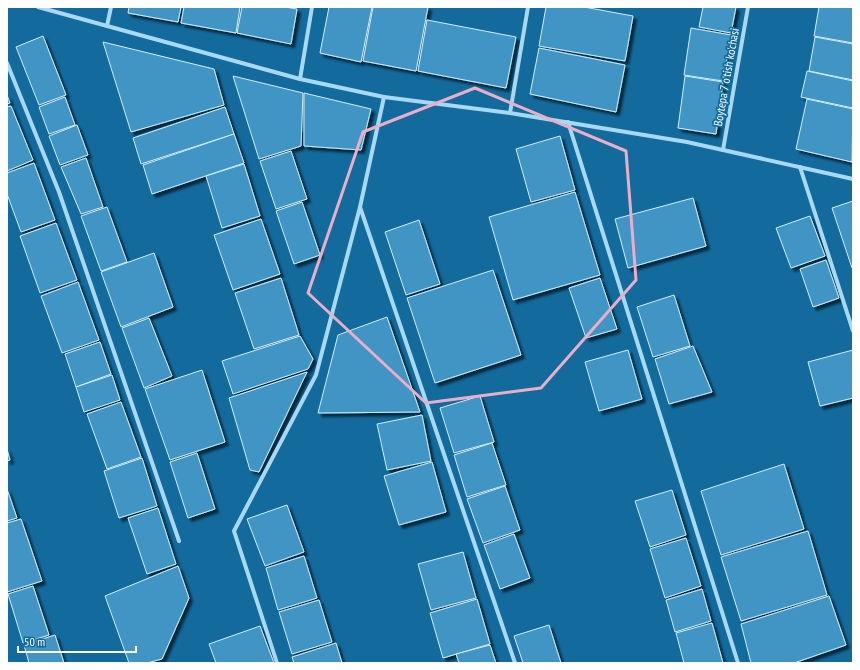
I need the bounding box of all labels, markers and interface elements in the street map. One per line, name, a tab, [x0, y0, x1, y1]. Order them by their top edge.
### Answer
street label: Boytepa 7 o'tish ko'chasi	[710, 27, 742, 127]
scale bar	[18, 628, 136, 654]
text: 50 m	[24, 634, 45, 649]

